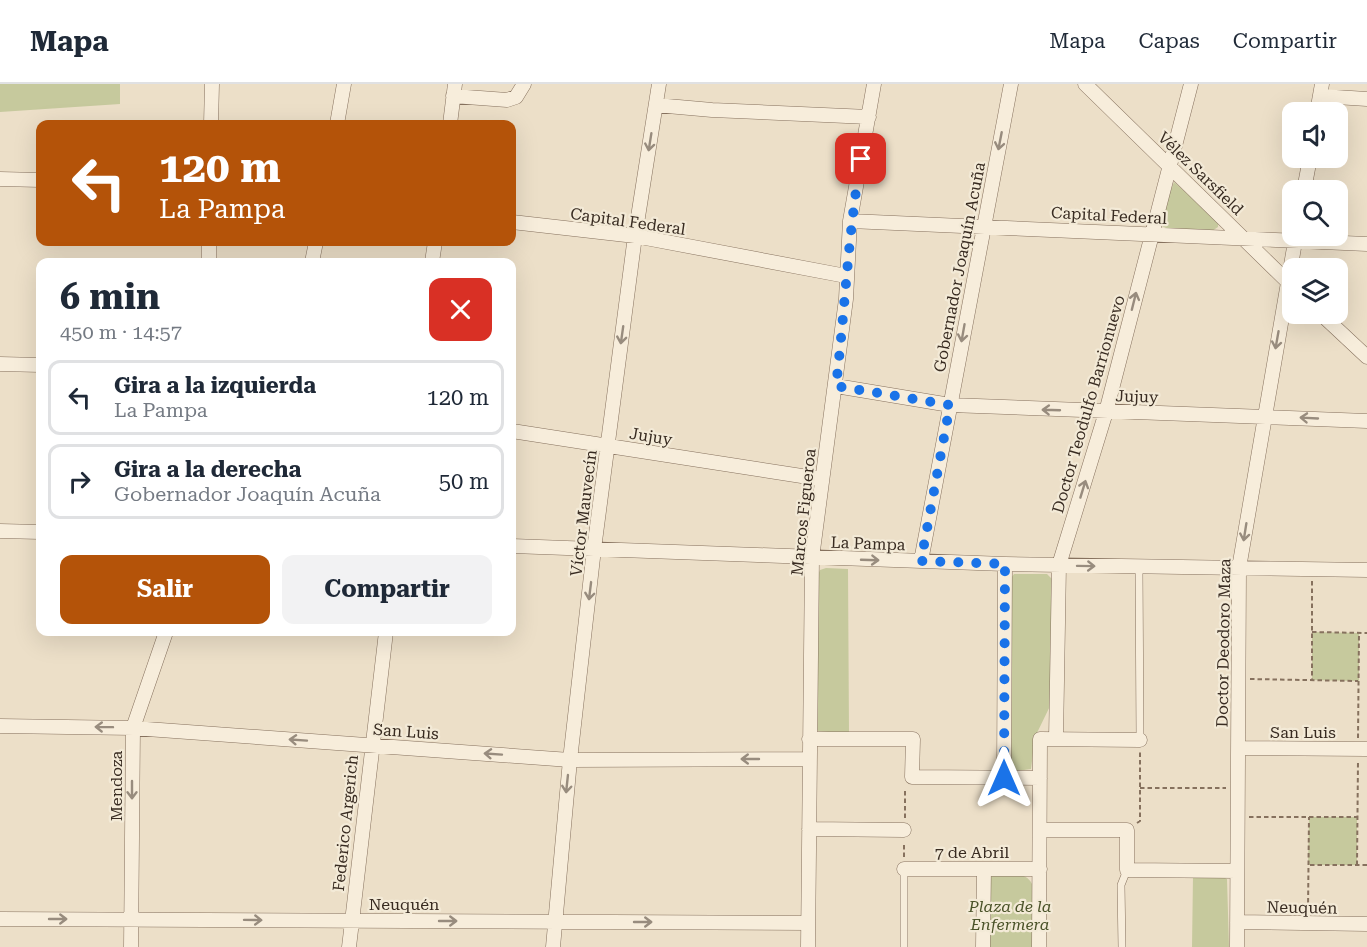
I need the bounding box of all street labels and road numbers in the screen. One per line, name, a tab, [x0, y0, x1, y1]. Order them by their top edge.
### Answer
street label: Vélez Sarsfield	[1154, 128, 1247, 219]
street label: Gobernador Joaquín Acuña	[930, 160, 989, 374]
street label: Capital Federal	[1051, 203, 1167, 228]
street label: Capital Federal	[569, 204, 687, 239]
street label: Doctor Teodulfo Barrionuevo	[1048, 293, 1129, 515]
street label: Jujuy	[1115, 386, 1159, 407]
street label: Jujuy	[628, 424, 674, 449]
street label: Marcos Figueroa	[787, 447, 820, 577]
street label: Víctor Mauvecín	[566, 449, 601, 577]
street label: La Pampa	[830, 533, 906, 554]
street label: Doctor Deodoro Maza	[1213, 558, 1234, 728]
street label: San Luis	[372, 720, 440, 743]
street label: San Luis	[1270, 723, 1336, 742]
street label: Mendoza	[107, 750, 126, 821]
street label: Federico Argerich	[329, 754, 362, 892]
street label: 7 de Abril	[935, 843, 1009, 862]
street label: Neuquén	[369, 895, 439, 914]
street label: Neuquén	[1266, 897, 1337, 918]

